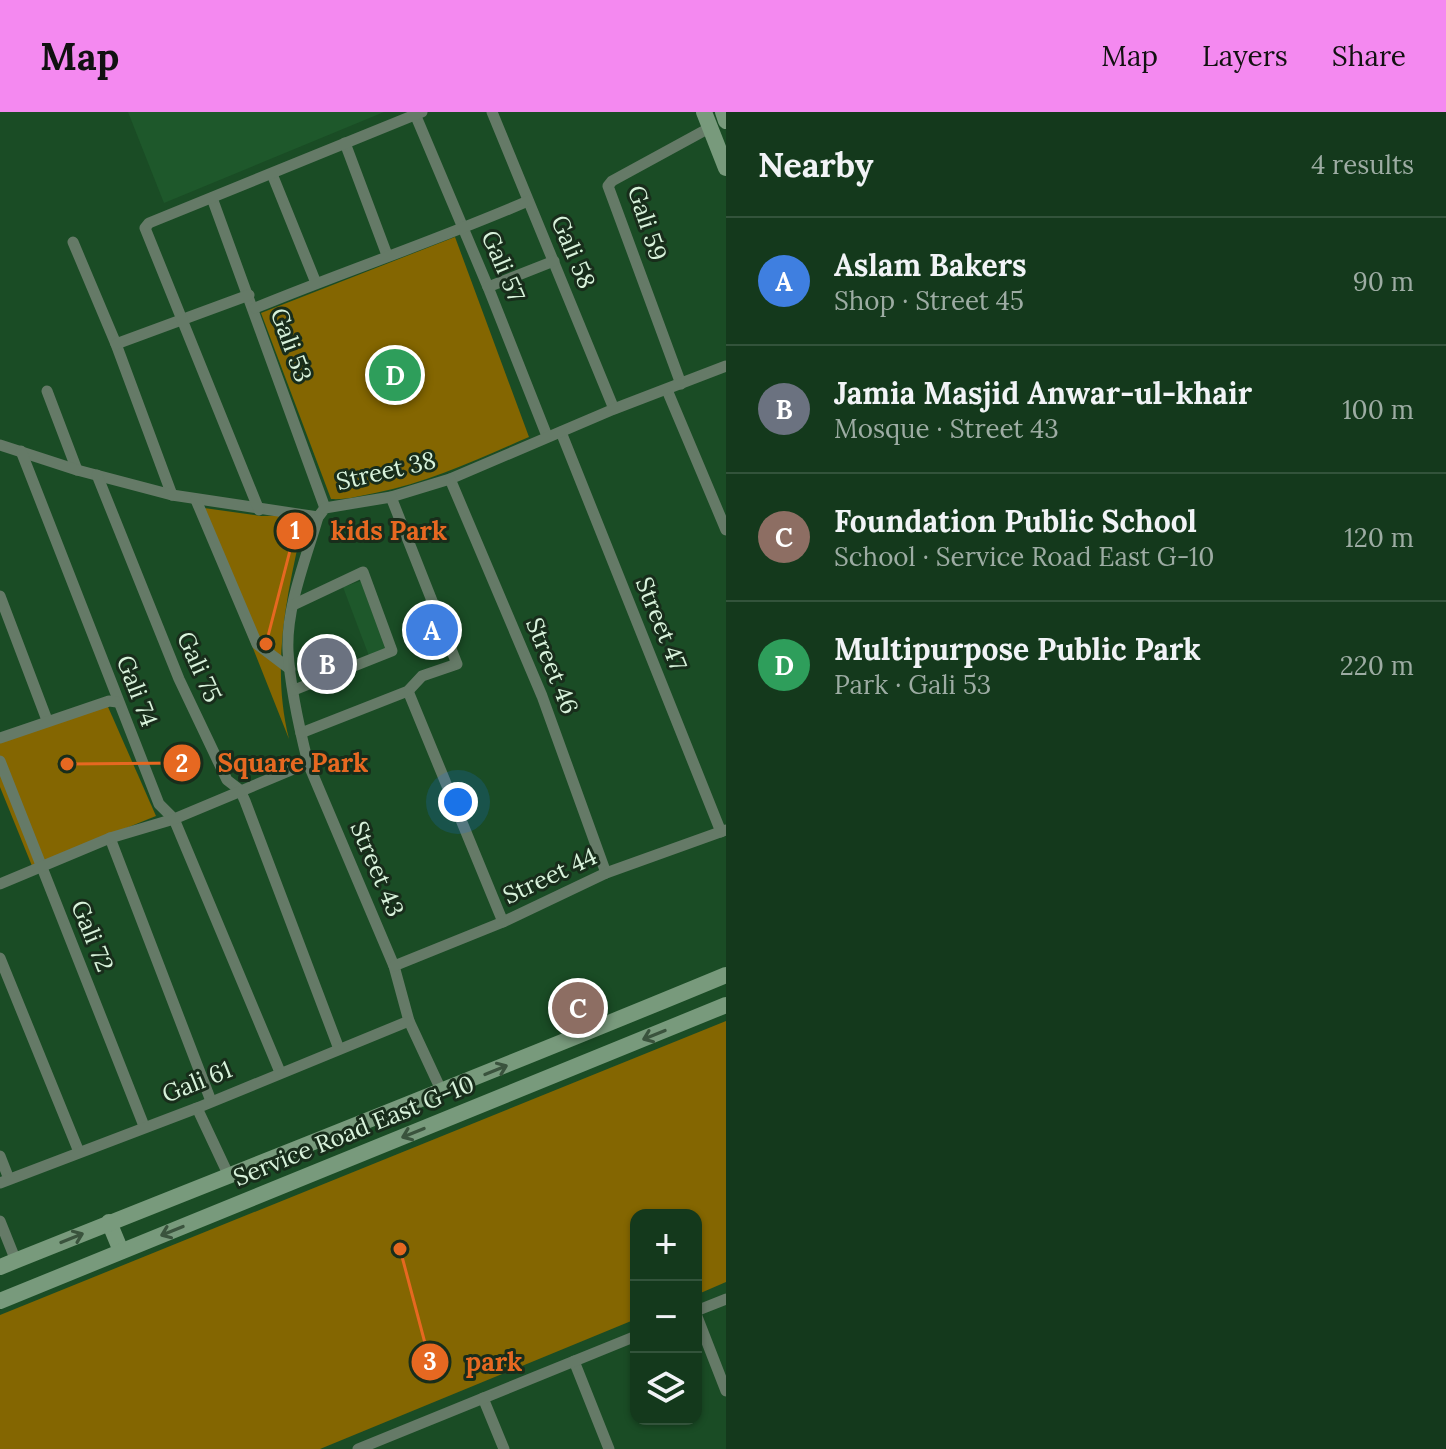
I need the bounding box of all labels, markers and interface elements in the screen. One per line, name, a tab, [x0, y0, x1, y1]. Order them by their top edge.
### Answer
text: Map	[40, 32, 119, 80]
text: Map	[1101, 38, 1158, 74]
text: Layers	[1202, 38, 1288, 74]
text: Share	[1332, 38, 1406, 74]
text: Nearby	[758, 143, 874, 186]
text: 4 results	[1311, 148, 1414, 181]
street label: Gali 59	[621, 181, 674, 264]
street label: Gali 58	[544, 210, 603, 293]
street label: Gali 57	[475, 226, 532, 306]
text: Aslam Bakers	[834, 246, 1027, 284]
text: A	[775, 265, 793, 298]
text: 90 m	[1353, 265, 1414, 298]
text: Shop · Street 45	[834, 284, 1024, 317]
street label: Gali 53	[264, 303, 319, 386]
pin: D	[369, 345, 421, 405]
text: Jamia Masjid Anwar-ul-khair	[834, 374, 1252, 412]
text: B	[775, 393, 793, 426]
text: 100 m	[1342, 393, 1414, 426]
text: Mosque · Street 43	[834, 412, 1059, 445]
street label: Street 38	[333, 444, 439, 497]
text: Foundation Public School	[834, 502, 1197, 540]
callout: kids Park	[275, 506, 463, 556]
text: kids Park	[331, 514, 447, 547]
text: 1	[290, 515, 300, 546]
text: C	[775, 521, 793, 554]
text: 120 m	[1344, 521, 1414, 554]
text: School · Service Road East G-10	[834, 540, 1214, 573]
street label: Street 47	[629, 572, 694, 675]
pin: A	[406, 600, 458, 660]
street label: Street 46	[519, 613, 586, 719]
street label: Gali 75	[170, 627, 229, 707]
text: Multipurpose Public Park	[834, 630, 1201, 668]
pin: B	[301, 634, 353, 694]
text: D	[774, 649, 794, 682]
text: 220 m	[1340, 649, 1414, 682]
street label: Gali 74	[110, 651, 165, 731]
text: Park · Gali 53	[834, 668, 991, 701]
callout: Square Park	[162, 738, 385, 788]
text: Square Park	[218, 746, 368, 779]
text: 2	[176, 748, 188, 779]
your location	[438, 782, 478, 822]
street label: Street 43	[344, 816, 411, 921]
street label: Street 44	[498, 840, 602, 911]
street label: Gali 72	[64, 896, 121, 976]
pin: C	[552, 978, 604, 1038]
one-way arrow	[642, 1028, 667, 1043]
street label: Gali 61	[157, 1054, 236, 1110]
one-way arrow	[483, 1062, 508, 1076]
street label: Service Road East G-10	[229, 1068, 479, 1193]
one-way arrow	[401, 1126, 426, 1141]
map controls	[630, 1209, 702, 1425]
button: +	[630, 1209, 702, 1281]
one-way arrow	[160, 1224, 185, 1239]
one-way arrow	[59, 1229, 84, 1244]
button: −	[630, 1281, 702, 1353]
callout: park	[410, 1337, 539, 1387]
text: park	[466, 1345, 522, 1378]
text: 3	[423, 1346, 437, 1377]
button: layers	[630, 1353, 702, 1425]

